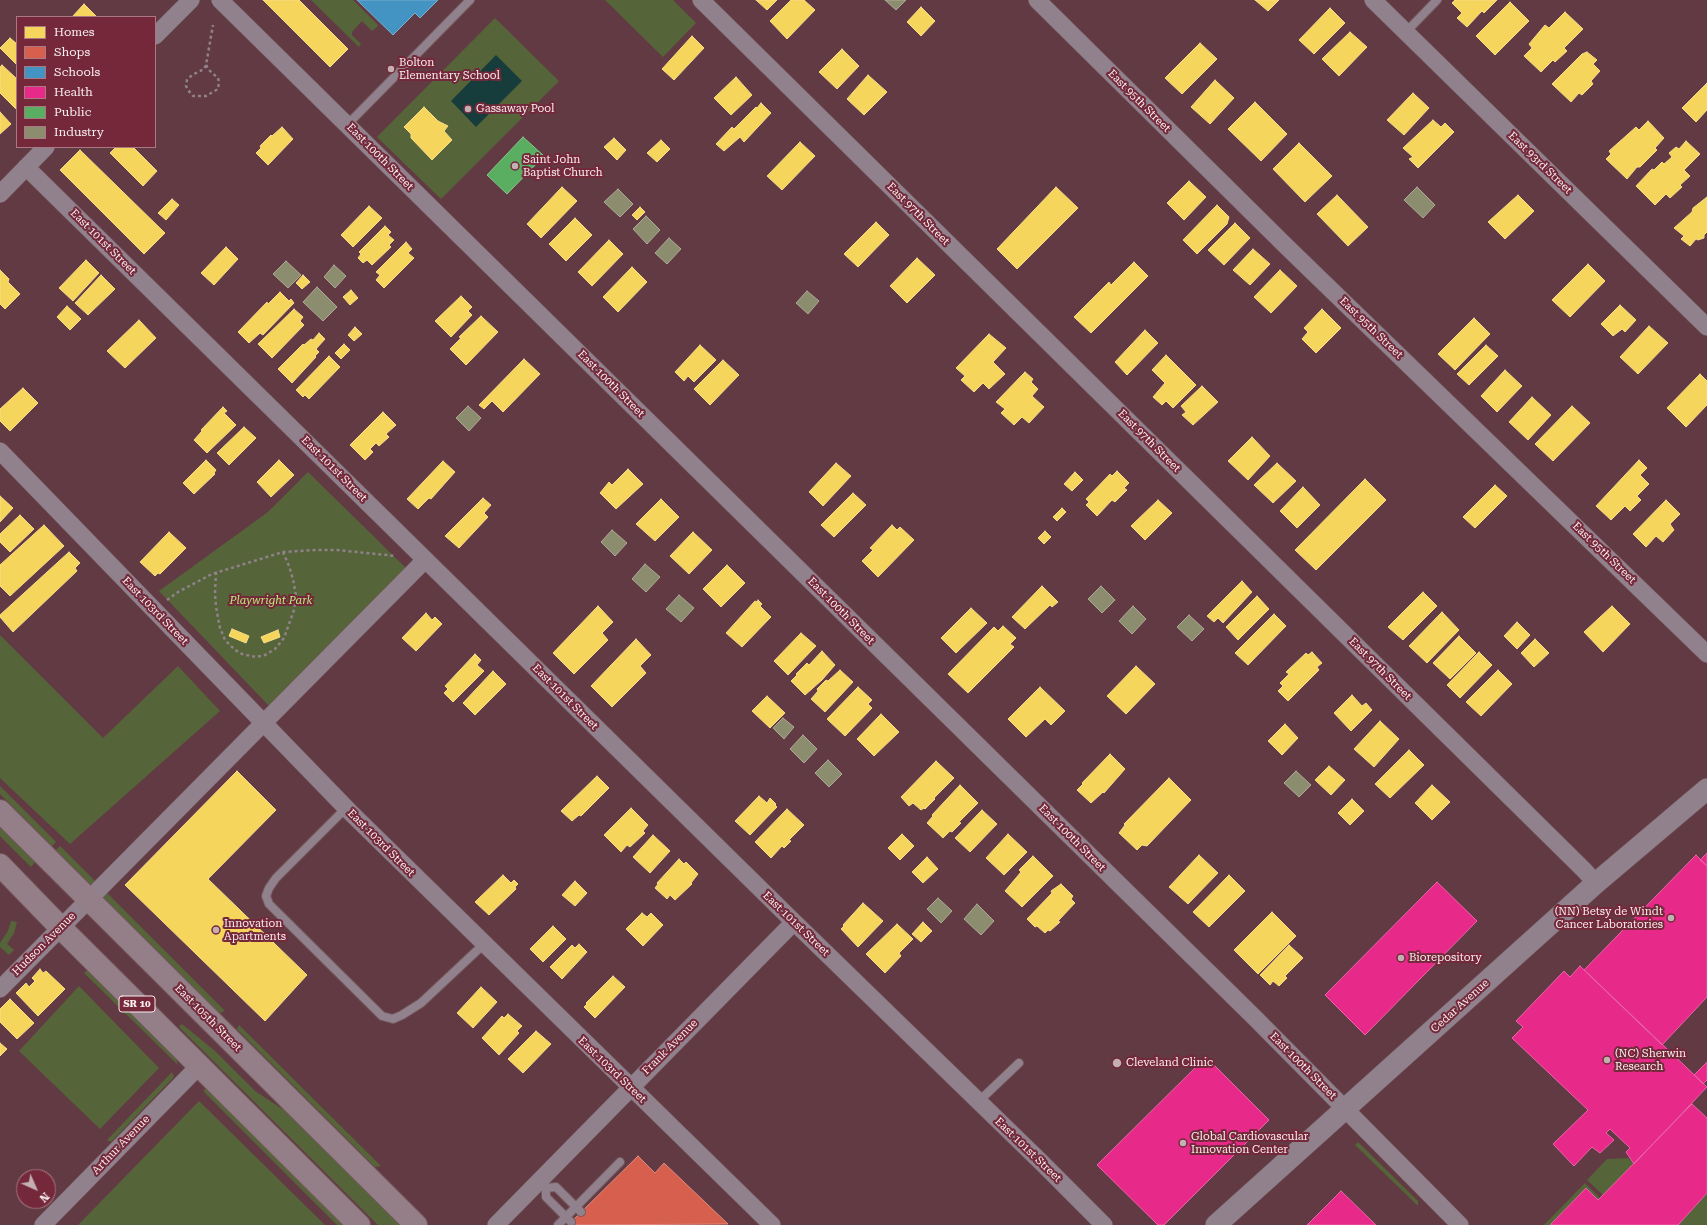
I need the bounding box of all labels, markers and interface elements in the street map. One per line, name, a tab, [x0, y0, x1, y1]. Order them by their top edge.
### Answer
legend	[16, 16, 156, 148]
text: Homes	[54, 25, 94, 39]
text: Shops	[54, 45, 90, 59]
place label: Bolton Elementary School	[399, 56, 500, 82]
marker: Bolton Elementary School	[386, 64, 396, 74]
text: Schools	[54, 65, 100, 79]
street label: East 95th Street	[1105, 67, 1173, 135]
text: Health	[54, 85, 93, 99]
place label: Gassaway Pool	[476, 102, 554, 116]
marker: Gassaway Pool	[463, 104, 473, 114]
text: Public	[54, 105, 91, 119]
street label: East 100th Street	[344, 121, 416, 193]
text: Industry	[54, 125, 104, 139]
street label: East 93rd Street	[1505, 129, 1575, 197]
place label: Saint John Baptist Church	[523, 153, 603, 179]
marker: Saint John Baptist Church	[510, 161, 520, 171]
street label: East 97th Street	[884, 180, 952, 248]
street label: East 101st Street	[67, 206, 139, 278]
street label: East 95th Street	[1337, 294, 1405, 362]
street label: East 100th Street	[575, 348, 647, 420]
street label: East 97th Street	[1115, 407, 1183, 475]
street label: East 101st Street	[298, 433, 370, 505]
street label: East 95th Street	[1570, 519, 1638, 587]
street label: East 103rd Street	[119, 574, 191, 648]
street label: East 100th Street	[805, 575, 877, 647]
park label: Playwright Park	[229, 594, 313, 608]
street label: East 97th Street	[1346, 635, 1414, 703]
street label: East 101st Street	[529, 661, 601, 733]
street label: East 100th Street	[1036, 802, 1108, 874]
street label: East 103rd Street	[345, 807, 417, 879]
street label: East 101st Street	[760, 889, 832, 959]
place label: (NN) Betsy de Windt Cancer Laboratories	[1555, 905, 1663, 931]
street label: Hudson Avenue	[10, 910, 78, 978]
marker: (NN) Betsy de Windt Cancer Laboratories	[1666, 913, 1676, 923]
place label: Innovation Apartments	[224, 917, 286, 943]
marker: Innovation Apartments	[211, 925, 221, 935]
place label: Biorepository	[1409, 951, 1482, 965]
marker: Biorepository	[1396, 953, 1406, 963]
street label: Cedar Avenue	[1428, 976, 1492, 1036]
street label: East 105th Street	[172, 982, 244, 1054]
road number: SR 10	[119, 996, 155, 1012]
street label: Frank Avenue	[640, 1017, 700, 1077]
street label: East 100th Street	[1267, 1030, 1339, 1102]
street label: East 103rd Street	[575, 1034, 649, 1106]
place label: (NC) Sherwin Research	[1615, 1047, 1686, 1073]
marker: (NC) Sherwin Research	[1602, 1055, 1612, 1065]
place label: Cleveland Clinic	[1126, 1056, 1213, 1070]
marker: Cleveland Clinic	[1111, 1057, 1123, 1069]
street label: Arthur Avenue	[89, 1113, 153, 1177]
street label: East 101st Street	[992, 1115, 1064, 1185]
place label: Global Cardiovascular Innovation Center	[1191, 1130, 1308, 1156]
marker: Global Cardiovascular Innovation Center	[1178, 1138, 1188, 1148]
north arrow	[16, 1169, 56, 1209]
text: N	[37, 1190, 52, 1205]

